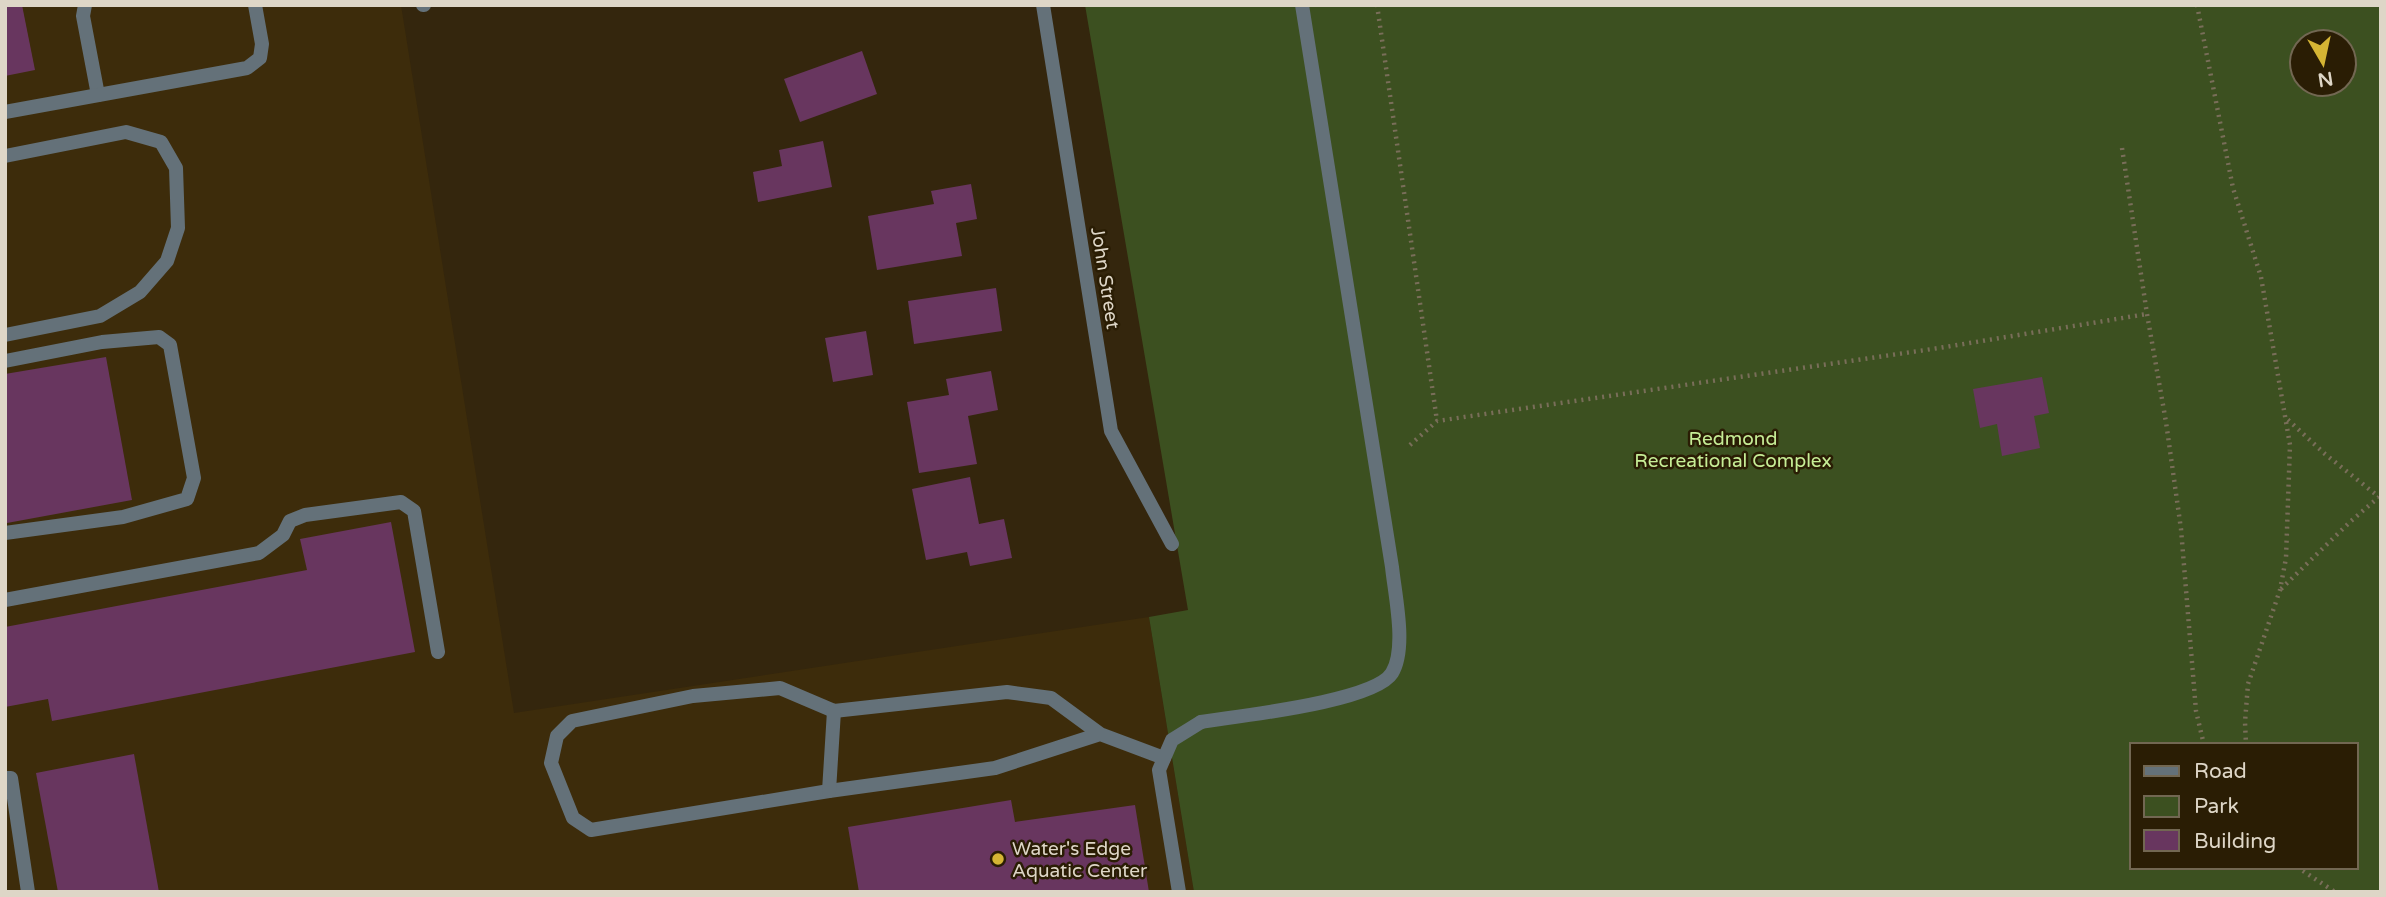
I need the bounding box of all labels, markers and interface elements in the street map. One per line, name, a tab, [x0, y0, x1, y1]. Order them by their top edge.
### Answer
north arrow	[2288, 28, 2358, 98]
text: N	[2316, 67, 2335, 91]
street label: John Street	[1086, 226, 1124, 331]
park label: Redmond Recreational Complex	[1634, 428, 1832, 472]
legend	[2130, 743, 2358, 869]
text: Road	[2194, 759, 2247, 784]
text: Park	[2194, 794, 2239, 819]
text: Building	[2194, 829, 2276, 854]
place label: Water's Edge Aquatic Center	[1012, 838, 1148, 882]
marker: Water's Edge Aquatic Center	[990, 851, 1006, 867]

